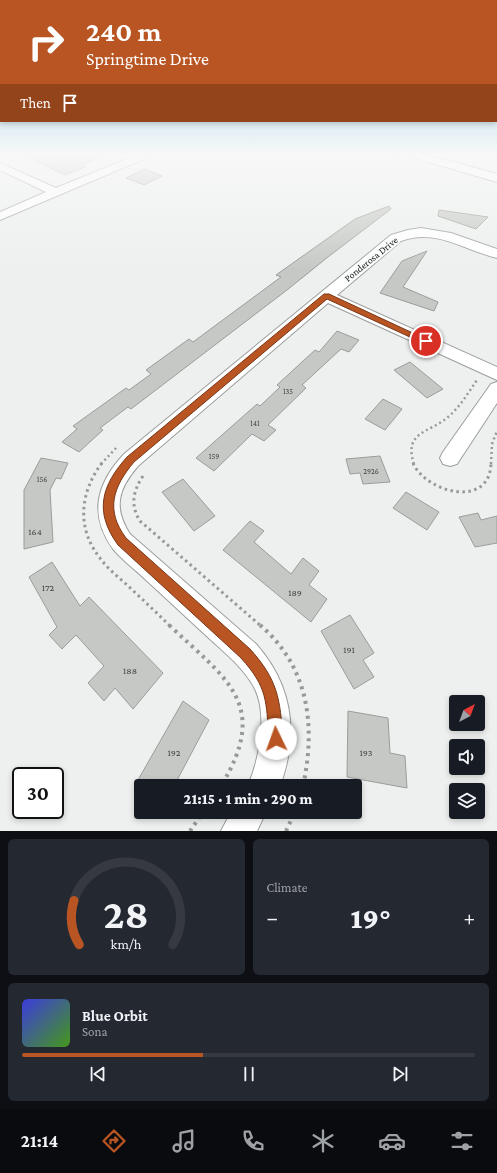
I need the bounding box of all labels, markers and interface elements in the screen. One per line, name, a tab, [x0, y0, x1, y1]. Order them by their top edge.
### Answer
icon: right	[20, 16, 72, 68]
text: 240 m	[86, 16, 161, 47]
text: Springtime Drive	[86, 49, 209, 69]
icon: arrive	[59, 92, 81, 114]
text: Then	[20, 95, 51, 111]
street label: Ponderosa Drive	[342, 234, 400, 284]
pin	[409, 324, 443, 358]
icon: arrive	[415, 330, 437, 352]
house number: 135	[283, 387, 293, 396]
house number: 141	[250, 419, 260, 428]
house number: 159	[209, 452, 219, 461]
house number: 2926	[363, 467, 379, 476]
house number: 156	[37, 475, 47, 484]
house number: 164	[28, 526, 42, 537]
house number: 172	[42, 582, 55, 593]
house number: 189	[288, 587, 302, 598]
house number: 191	[343, 644, 355, 655]
house number: 188	[123, 665, 137, 676]
north arrow	[449, 695, 485, 731]
map controls	[449, 695, 485, 819]
position arrow	[255, 718, 297, 760]
button: sound	[449, 739, 485, 775]
house number: 192	[167, 747, 181, 758]
house number: 193	[360, 747, 373, 758]
speed limit sign: 30	[12, 767, 64, 819]
button: layers	[449, 783, 485, 819]
text: 21:15 · 1 min · 290 m	[184, 791, 312, 807]
text: Climate	[267, 880, 307, 895]
text: 28	[104, 891, 149, 937]
text: 19°	[350, 901, 391, 934]
text: −	[267, 905, 278, 930]
text: +	[463, 905, 475, 930]
text: km/h	[111, 936, 142, 952]
text: Blue Orbit	[82, 1008, 148, 1024]
text: Sona	[82, 1024, 108, 1039]
icon: previous	[87, 1063, 109, 1085]
icon: pause	[238, 1063, 260, 1085]
icon: next	[389, 1063, 411, 1085]
icon: directions	[100, 1127, 128, 1155]
icon: music	[170, 1127, 198, 1155]
icon: phone	[239, 1127, 267, 1155]
icon: climate	[309, 1127, 337, 1155]
icon: car	[378, 1127, 406, 1155]
icon: filters	[448, 1127, 476, 1155]
text: 21:14	[21, 1131, 58, 1151]

